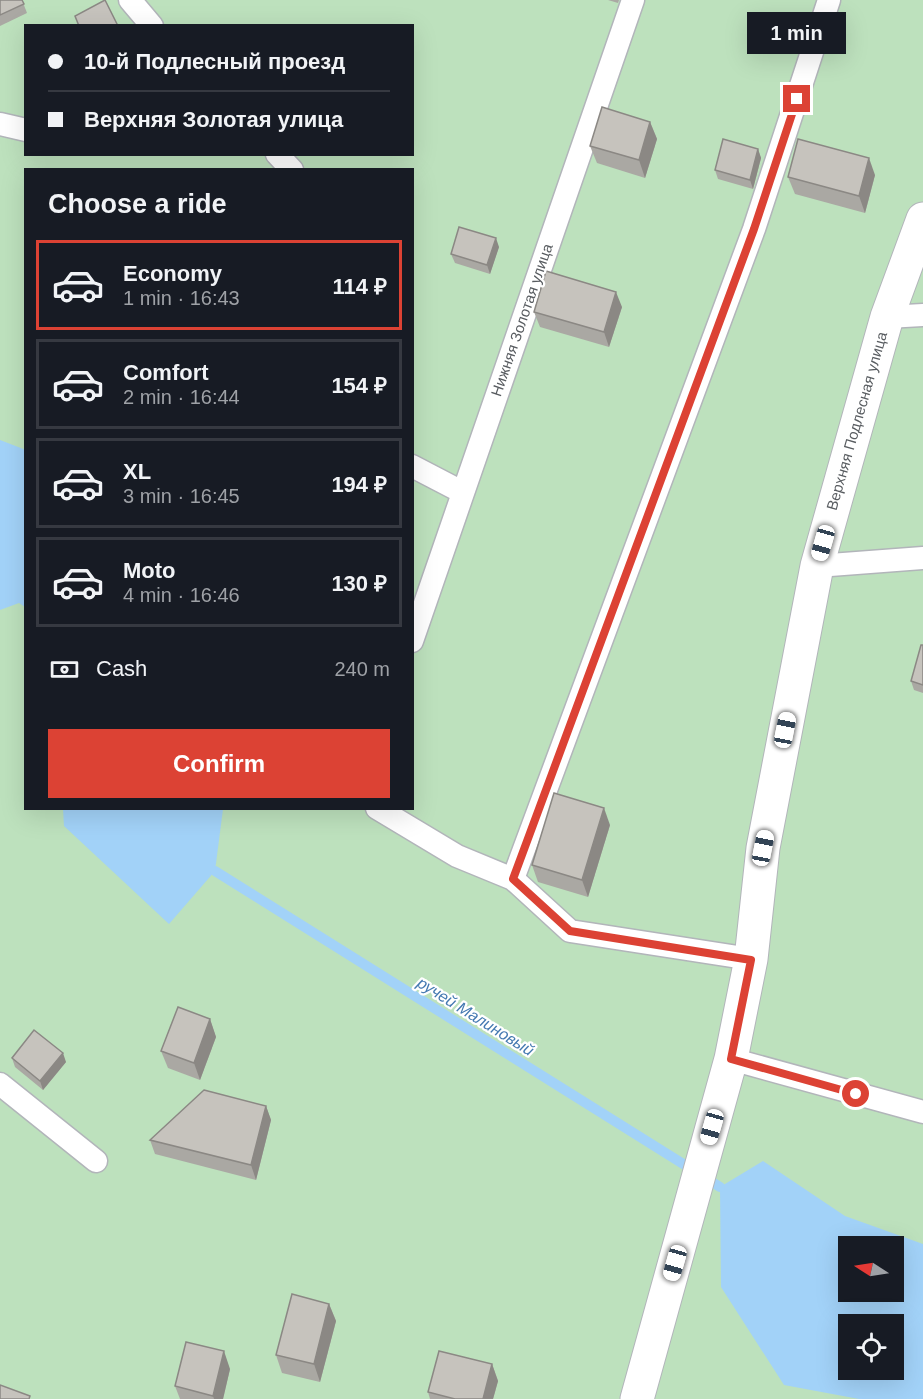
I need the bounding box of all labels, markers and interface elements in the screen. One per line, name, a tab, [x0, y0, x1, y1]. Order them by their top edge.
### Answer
callout: 1 min	[748, 12, 846, 54]
text: 1 min	[770, 22, 823, 44]
text: 10-й Подлесный проезд	[84, 49, 345, 74]
route end	[783, 85, 810, 112]
text: Верхняя Золотая улица	[84, 107, 343, 132]
text: Choose a ride	[48, 189, 227, 219]
street label: Нижняя Золотая улица	[487, 241, 556, 398]
icon: car	[51, 258, 105, 312]
text: Economy	[123, 261, 222, 286]
text: 114 ₽	[333, 274, 387, 299]
text: 1 min · 16:43	[123, 287, 240, 309]
street label: Верхняя Подлесная улица	[823, 329, 890, 512]
icon: car	[51, 357, 105, 411]
text: Comfort	[123, 360, 209, 385]
text: 154 ₽	[331, 373, 387, 398]
text: 2 min · 16:44	[123, 386, 240, 408]
icon: car	[51, 456, 105, 510]
text: XL	[123, 459, 151, 484]
text: 194 ₽	[331, 472, 387, 497]
text: 3 min · 16:45	[123, 485, 240, 507]
car	[809, 523, 837, 563]
icon: car	[51, 555, 105, 609]
text: Moto	[123, 558, 176, 583]
text: 130 ₽	[331, 571, 387, 596]
text: 4 min · 16:46	[123, 584, 240, 606]
icon: cash	[48, 653, 81, 686]
text: Cash	[96, 656, 147, 681]
text: 240 m	[334, 658, 390, 680]
car	[773, 711, 797, 749]
button: Confirm	[48, 729, 390, 798]
car	[751, 829, 775, 867]
water label: ручей Малиновый	[414, 973, 537, 1059]
route start	[842, 1080, 869, 1107]
car	[698, 1107, 726, 1147]
north arrow	[838, 1236, 904, 1302]
map controls	[838, 1236, 904, 1380]
car	[661, 1243, 689, 1283]
button: locate	[838, 1314, 904, 1380]

